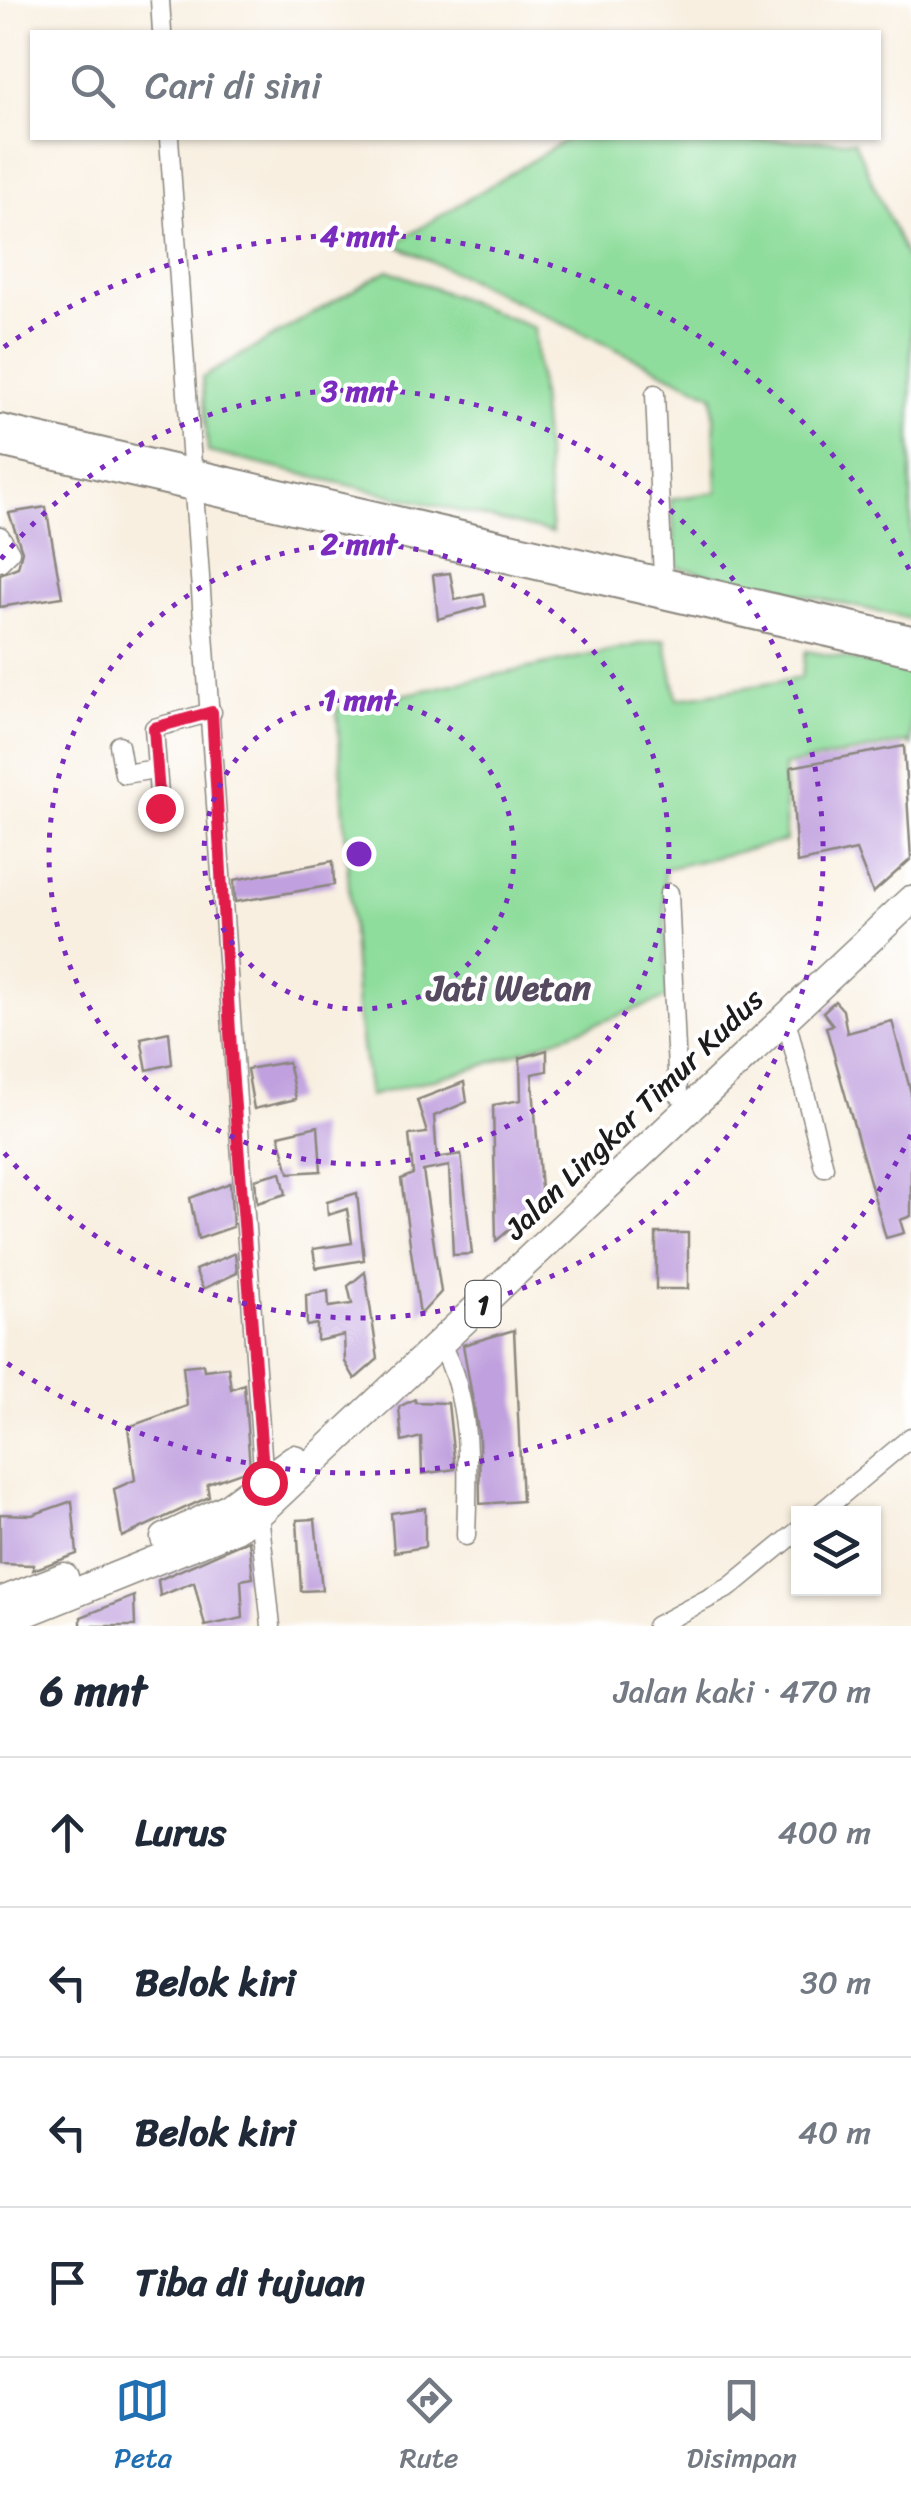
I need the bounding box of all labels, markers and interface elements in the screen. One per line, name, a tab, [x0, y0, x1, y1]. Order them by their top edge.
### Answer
search box	[30, 30, 881, 140]
text: Cari di sini	[145, 52, 321, 119]
icon: search	[65, 58, 120, 113]
text: 4 mnt	[320, 209, 400, 263]
text: 3 mnt	[320, 364, 399, 418]
text: 2 mnt	[321, 517, 399, 571]
text: 1 mnt	[323, 673, 397, 727]
route end	[138, 786, 184, 832]
centre of rings	[341, 836, 377, 872]
district label: Jati Wetan	[425, 957, 591, 1019]
street label: Jalan Lingkar Timur Kudus	[490, 974, 777, 1254]
road number: 1	[466, 1281, 500, 1327]
route start	[242, 1460, 288, 1506]
map controls	[791, 1506, 881, 1596]
button: layers	[791, 1506, 881, 1596]
text: 6 mnt	[40, 1654, 147, 1728]
text: Jalan kaki · 470 m	[614, 1663, 871, 1720]
text: Lurus	[135, 1799, 226, 1866]
text: 400 m	[778, 1804, 871, 1861]
icon: ahead	[40, 1805, 95, 1860]
text: Belok kiri	[135, 1949, 295, 2016]
text: 30 m	[800, 1954, 871, 2011]
icon: left	[40, 1955, 95, 2010]
text: Belok kiri	[135, 2099, 295, 2166]
text: 40 m	[798, 2104, 871, 2161]
icon: left	[40, 2105, 95, 2160]
text: Tiba di tujuan	[135, 2249, 365, 2316]
icon: arrive	[40, 2255, 95, 2310]
tab: Peta	[114, 2373, 172, 2482]
tab: Rute	[400, 2373, 458, 2482]
tab: Disimpan	[686, 2373, 797, 2482]

